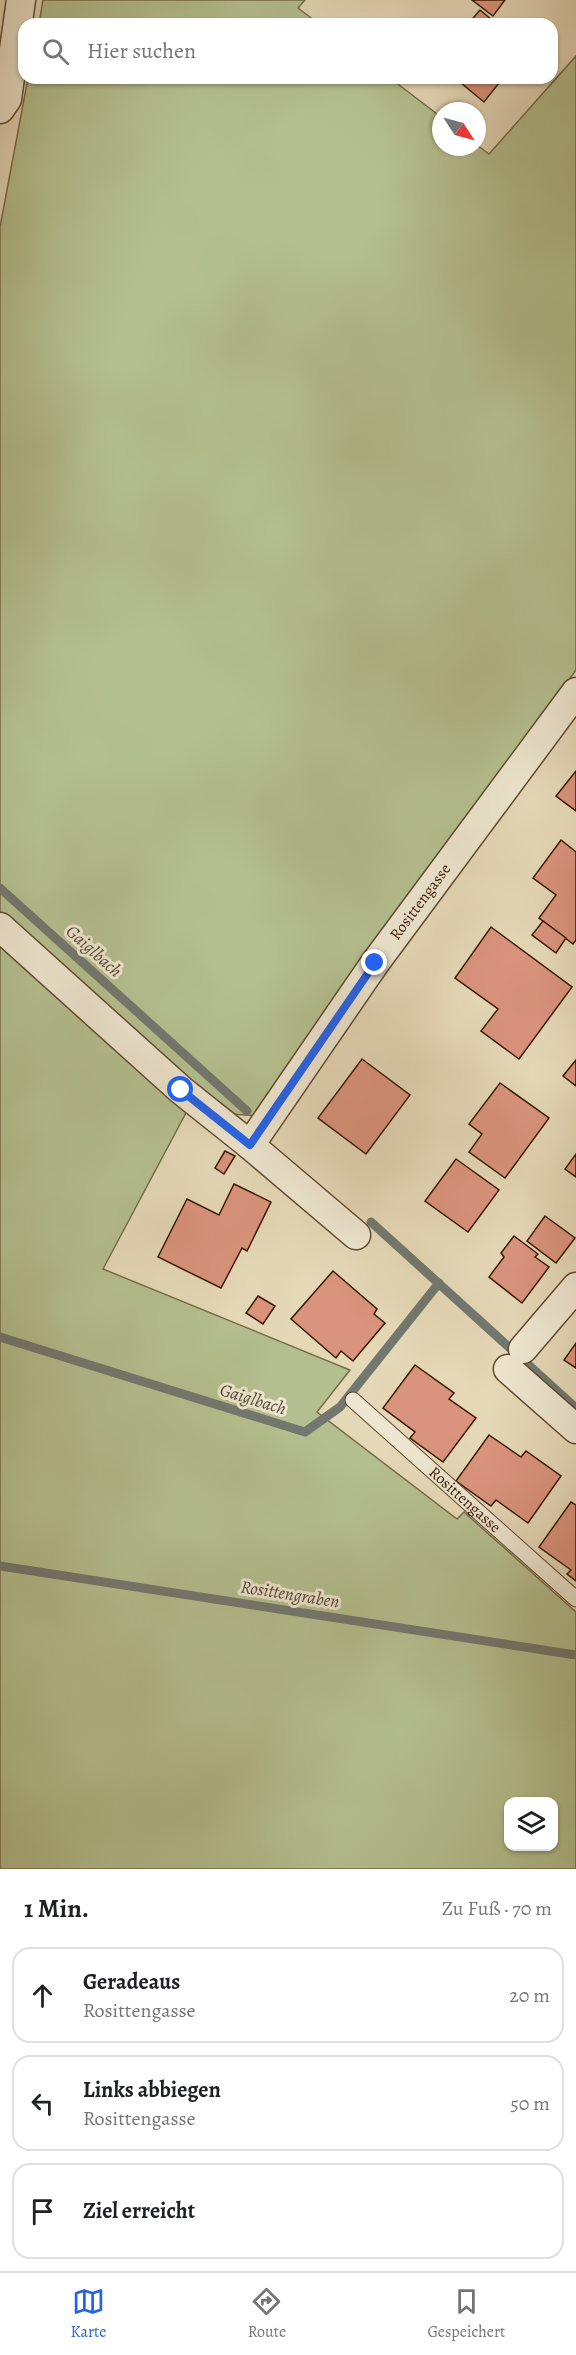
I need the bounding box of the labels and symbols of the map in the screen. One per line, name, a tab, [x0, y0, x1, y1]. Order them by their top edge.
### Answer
north arrow	[432, 102, 486, 156]
street label: Rosittengasse	[385, 859, 456, 945]
water label: Gaiglbach	[61, 919, 127, 983]
route end	[361, 949, 387, 975]
route start	[167, 1076, 193, 1102]
water label: Gaiglbach	[217, 1378, 289, 1420]
street label: Rosittengasse	[424, 1462, 506, 1538]
water label: Rosittengraben	[239, 1574, 341, 1614]

